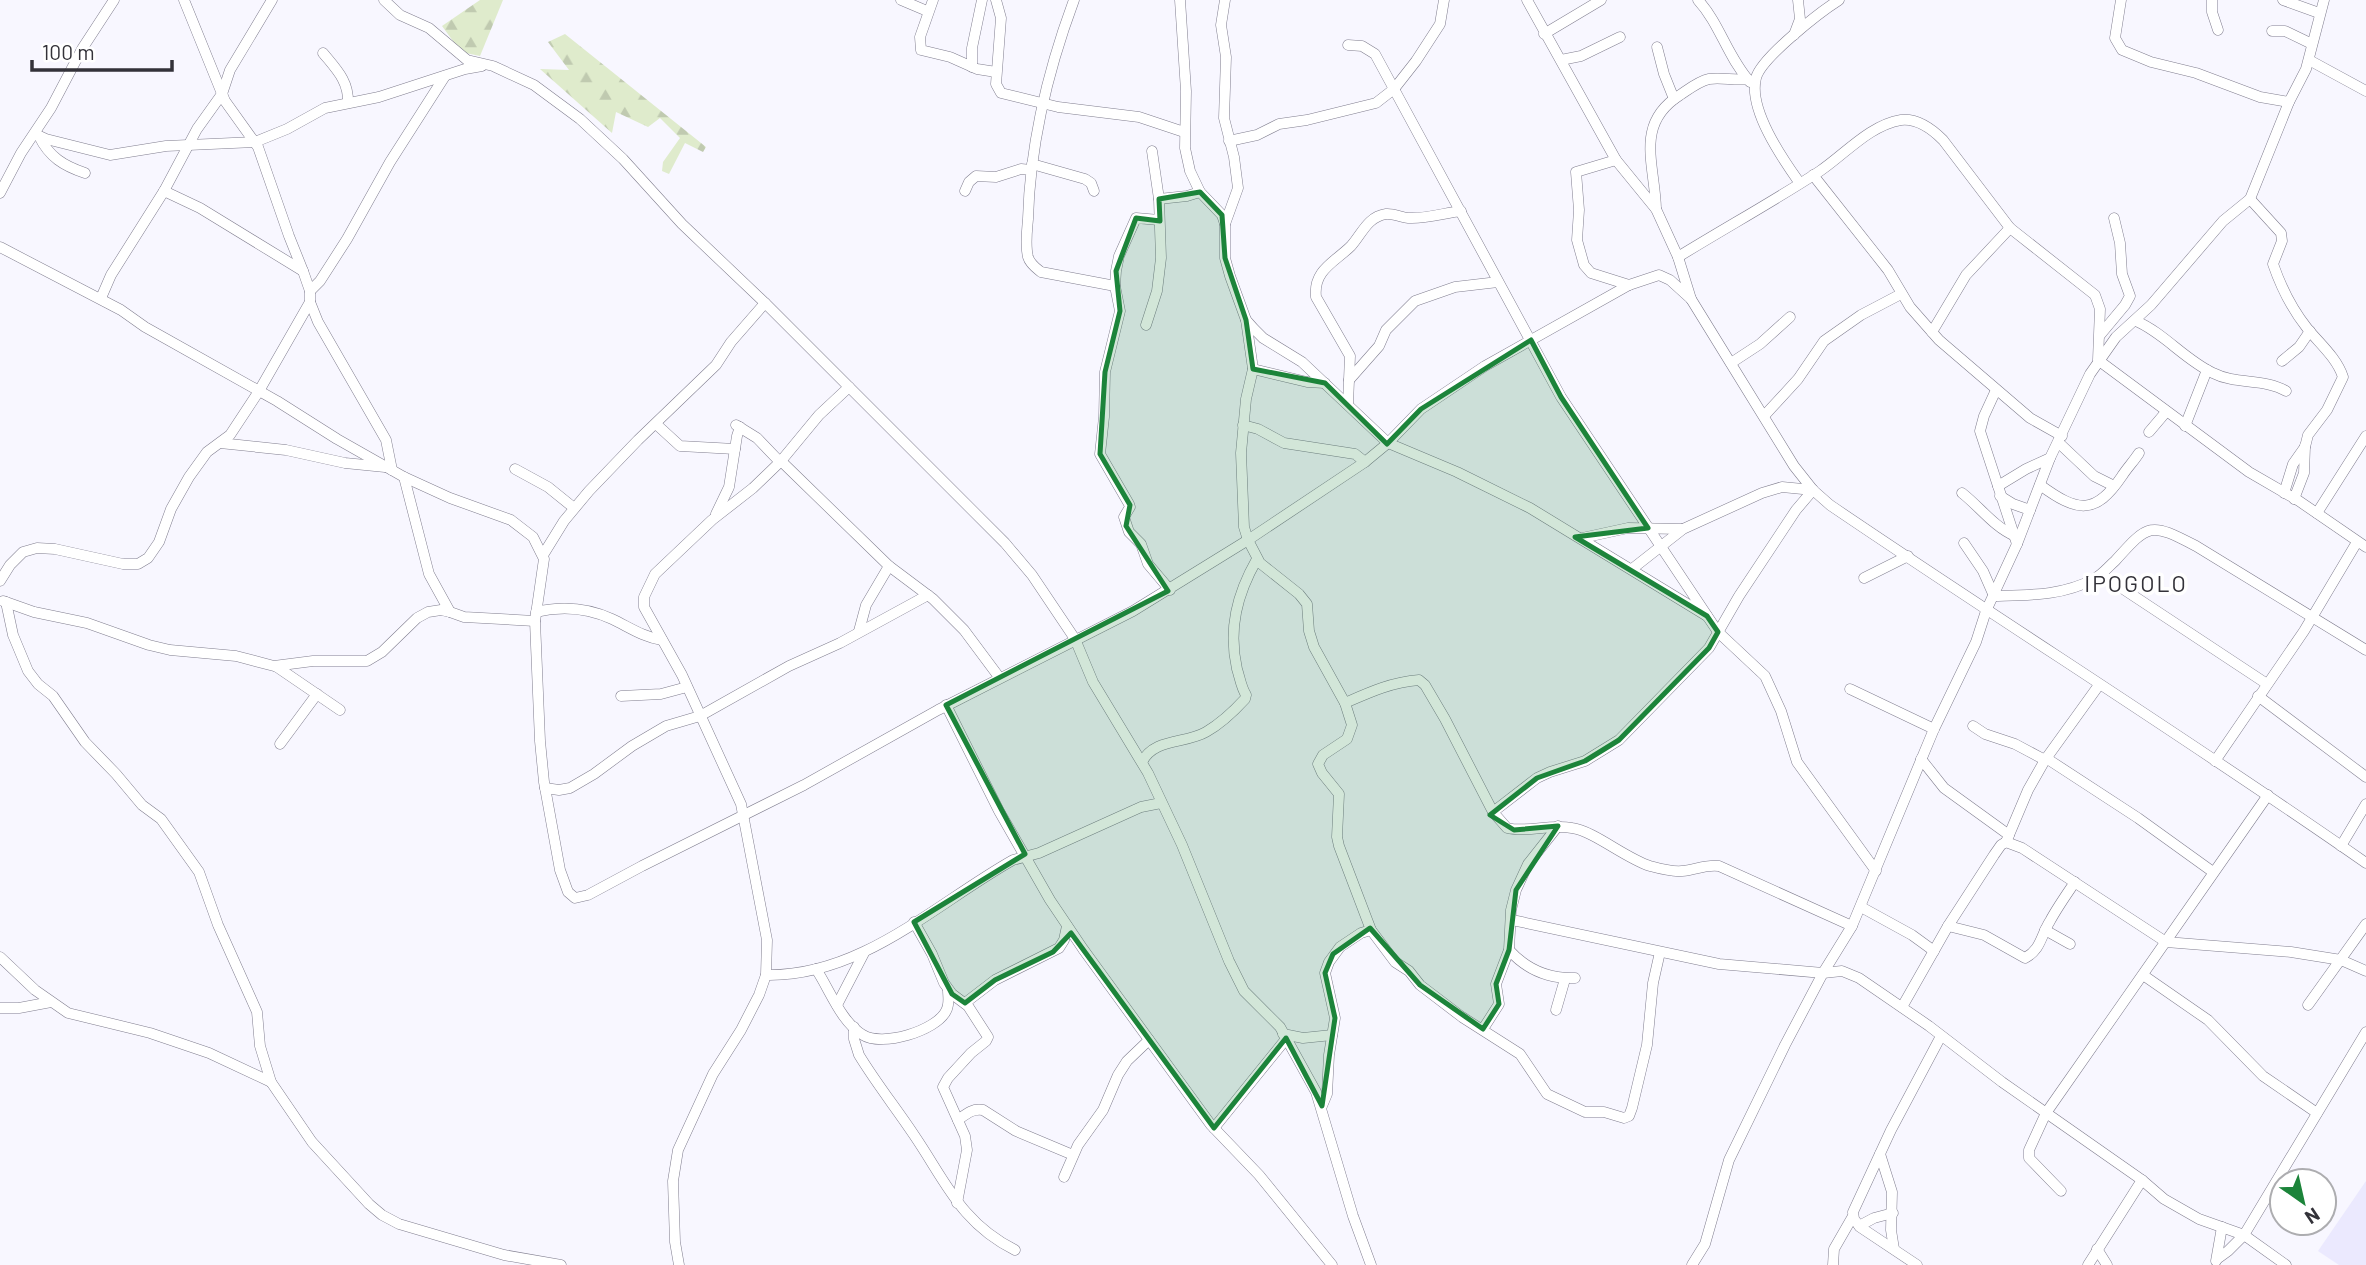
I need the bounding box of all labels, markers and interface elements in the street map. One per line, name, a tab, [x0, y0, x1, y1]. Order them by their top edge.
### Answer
scale bar	[32, 28, 172, 72]
text: 100 m	[42, 39, 95, 64]
district label: IPOGOLO	[2084, 569, 2188, 597]
north arrow	[2268, 1167, 2338, 1237]
text: N	[2301, 1203, 2324, 1230]

